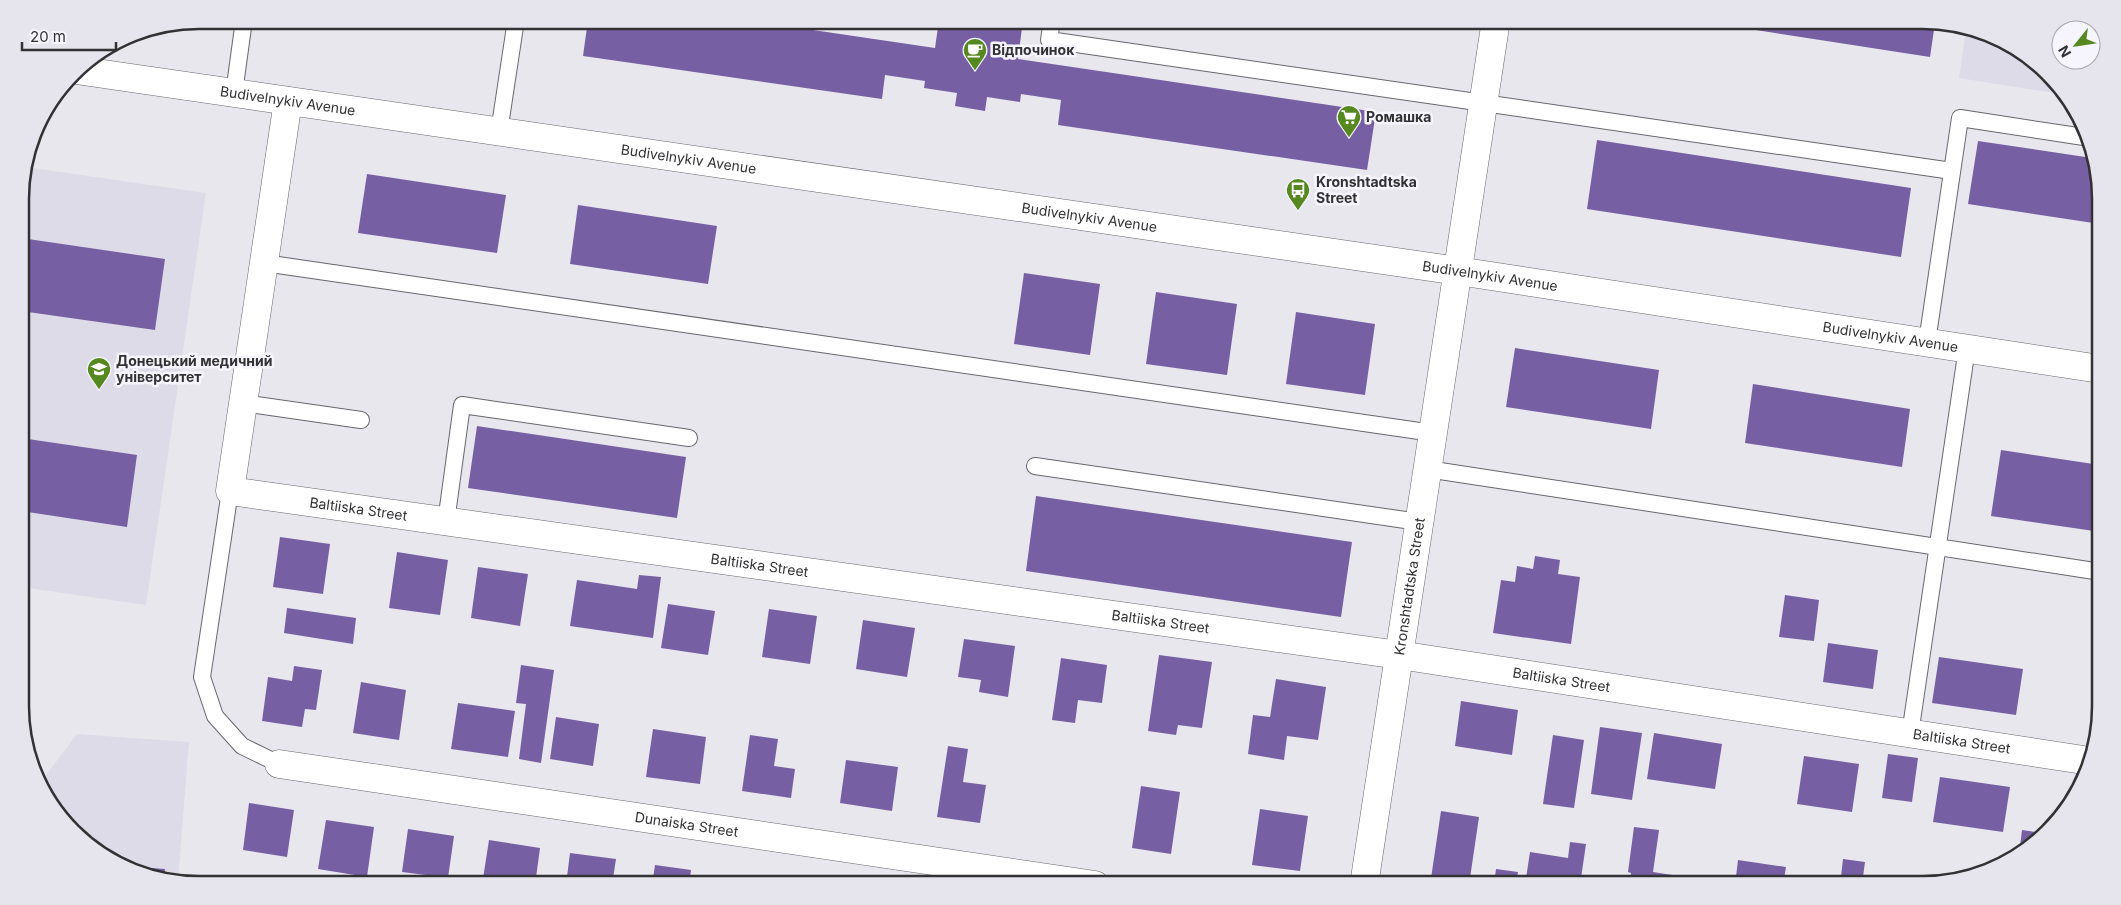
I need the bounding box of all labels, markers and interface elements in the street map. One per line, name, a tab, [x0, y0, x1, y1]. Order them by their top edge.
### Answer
scale bar	[22, 20, 116, 52]
north arrow	[2051, 20, 2101, 70]
text: 20 m	[30, 27, 66, 46]
cafe icon: Відпочинок	[962, 37, 988, 71]
place label: Відпочинок	[992, 41, 1075, 58]
text: N	[2054, 43, 2074, 61]
street label: Budivelnykiv Avenue	[219, 82, 357, 119]
supermarket icon: Ромашка	[1336, 104, 1362, 138]
place label: Ромашка	[1366, 108, 1431, 125]
street label: Budivelnykiv Avenue	[620, 140, 758, 177]
place label: Kronshtadtska Street	[1316, 173, 1417, 206]
bus stop icon: Kronshtadtska Street	[1285, 177, 1311, 211]
street label: Budivelnykiv Avenue	[1021, 199, 1158, 235]
street label: Budivelnykiv Avenue	[1421, 257, 1559, 294]
street label: Budivelnykiv Avenue	[1822, 318, 1959, 355]
place label: Донецький медичний університет	[116, 352, 272, 385]
school or university icon: Донецький медичний університет	[86, 356, 112, 390]
street label: Baltiiska Street	[309, 493, 409, 524]
street label: Kronshtadtska Street	[1390, 516, 1428, 656]
street label: Baltiiska Street	[710, 550, 810, 580]
street label: Baltiiska Street	[1111, 606, 1211, 636]
street label: Baltiiska Street	[1511, 664, 1612, 695]
street label: Baltiiska Street	[1912, 725, 2012, 757]
street label: Dunaiska Street	[634, 808, 740, 840]

